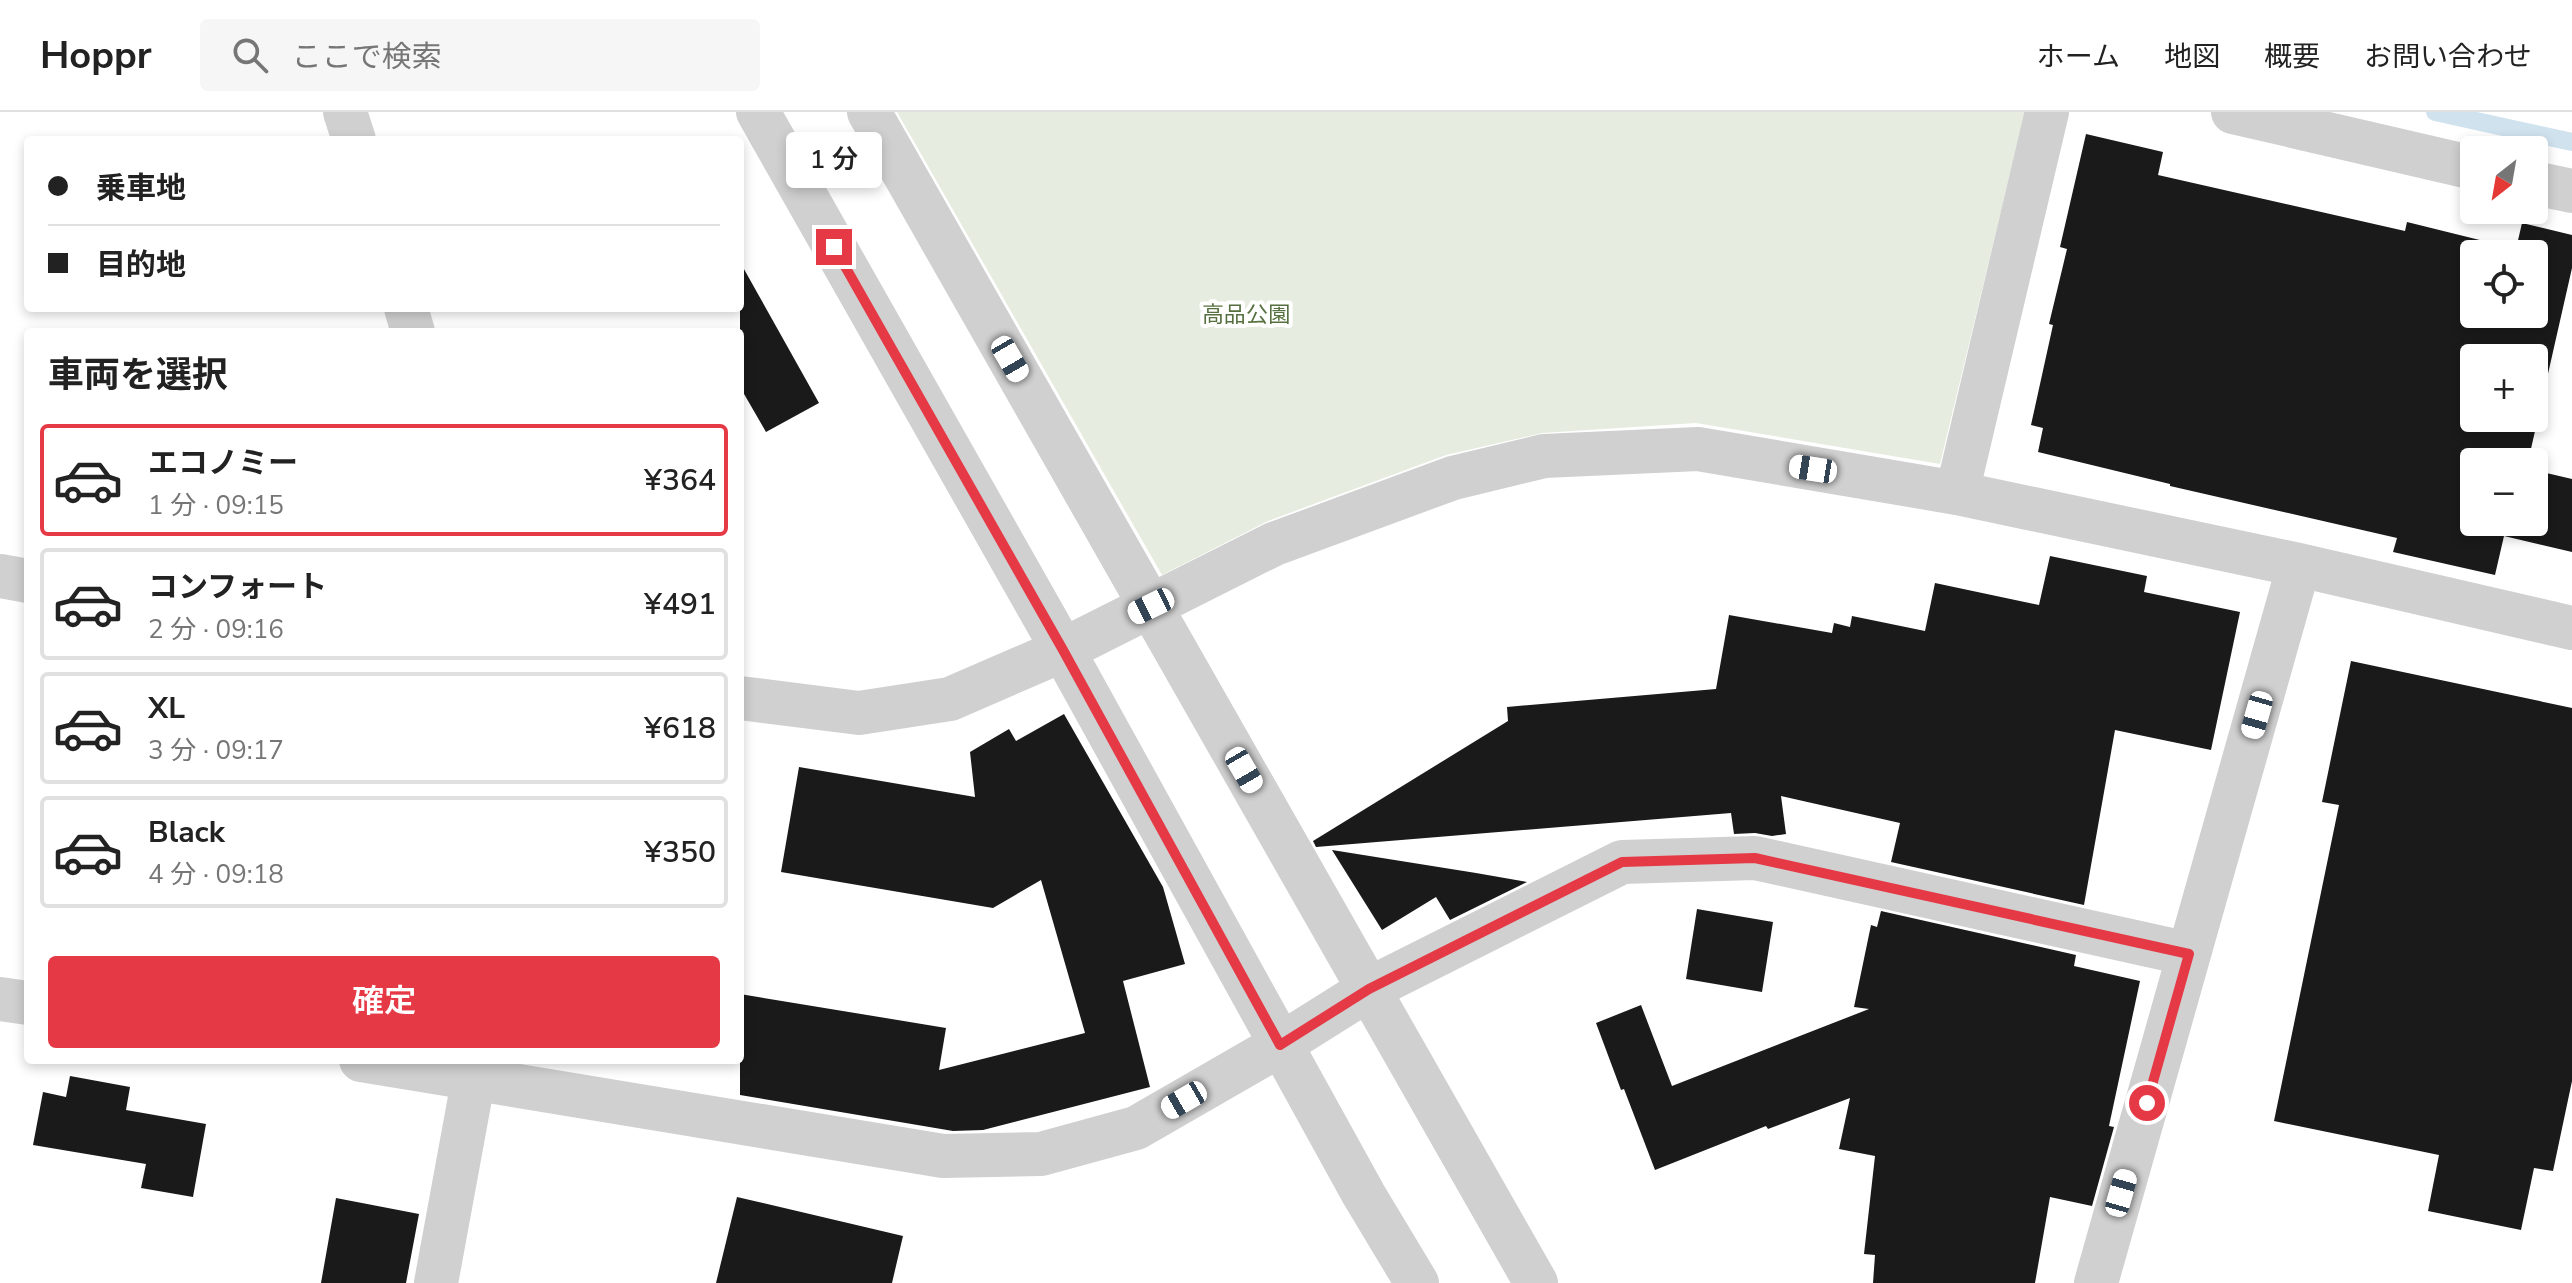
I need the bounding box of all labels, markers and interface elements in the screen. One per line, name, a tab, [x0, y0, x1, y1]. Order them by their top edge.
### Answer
search box	[200, 19, 760, 91]
text: Hoppr	[40, 30, 152, 81]
icon: search	[228, 33, 272, 77]
text: ここで検索	[292, 37, 442, 78]
text: ホーム	[2037, 38, 2120, 76]
text: 地図	[2164, 38, 2220, 76]
text: 概要	[2264, 38, 2320, 76]
text: お問い合わせ	[2364, 38, 2532, 76]
callout: 1 分	[786, 131, 882, 187]
north arrow	[2460, 136, 2548, 224]
map controls	[2460, 136, 2548, 536]
text: 1 分	[810, 142, 858, 177]
text: 乗車地	[96, 168, 186, 209]
route end	[816, 229, 852, 265]
button: locate	[2460, 240, 2548, 328]
text: 目的地	[96, 245, 186, 286]
park label: 高品公園	[1202, 300, 1290, 330]
car	[988, 332, 1032, 386]
button: +	[2460, 344, 2548, 432]
text: 車両を選択	[48, 351, 228, 400]
text: エコノミー	[148, 443, 298, 484]
icon: car	[52, 444, 124, 516]
button: −	[2460, 448, 2548, 536]
car	[1787, 453, 1839, 485]
text: ¥364	[644, 460, 716, 501]
text: 1 分 · 09:15	[148, 488, 284, 523]
text: コンフォート	[148, 567, 327, 608]
icon: car	[52, 568, 124, 640]
text: ¥491	[644, 584, 716, 625]
car	[1124, 585, 1178, 627]
text: 2 分 · 09:16	[148, 612, 284, 647]
text: XL	[148, 688, 185, 729]
car	[2239, 689, 2275, 741]
icon: car	[52, 692, 124, 764]
text: ¥618	[644, 708, 716, 749]
text: 3 分 · 09:17	[148, 733, 284, 768]
car	[1222, 743, 1266, 797]
text: Black	[148, 812, 225, 853]
icon: car	[52, 816, 124, 888]
text: ¥350	[644, 832, 716, 873]
text: 4 分 · 09:18	[148, 857, 284, 892]
button: 確定	[48, 956, 720, 1048]
car	[1157, 1078, 1211, 1122]
route start	[2129, 1085, 2165, 1121]
car	[2103, 1167, 2139, 1219]

